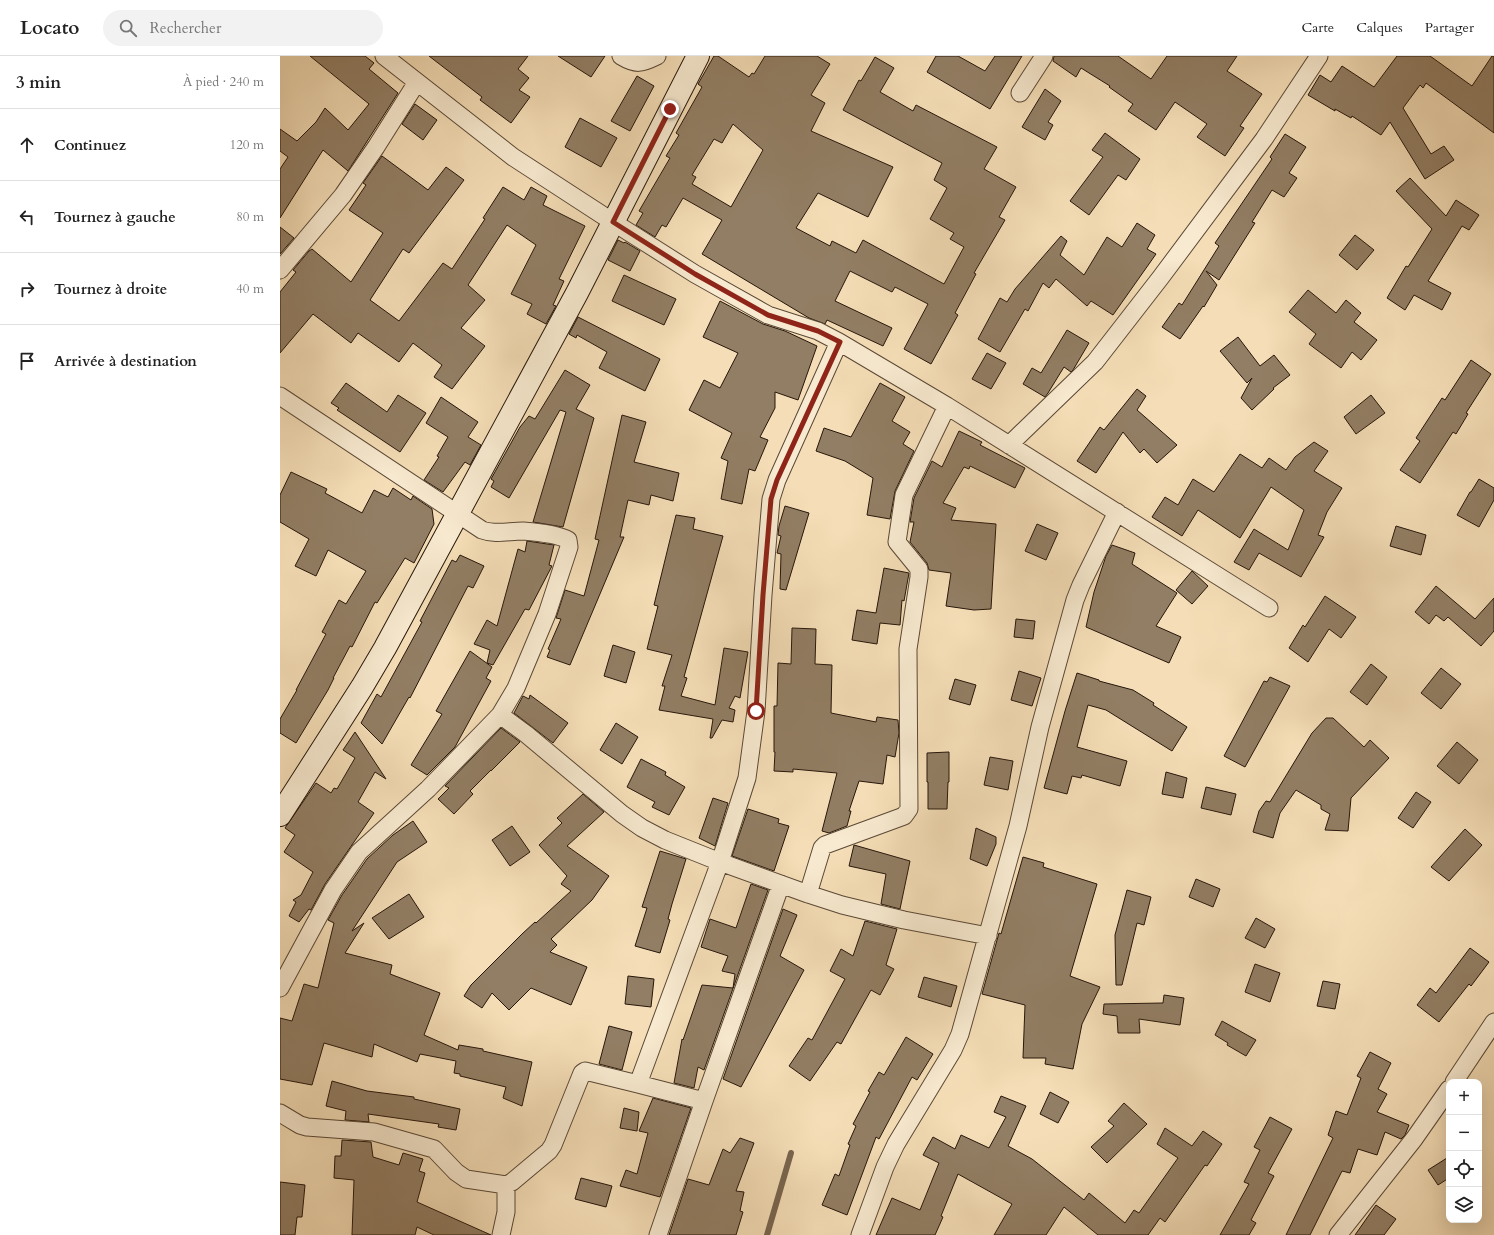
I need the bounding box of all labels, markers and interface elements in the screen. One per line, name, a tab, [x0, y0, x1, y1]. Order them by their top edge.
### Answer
search box	[103, 10, 383, 46]
text: Locato	[20, 15, 79, 41]
icon: search	[117, 17, 139, 39]
text: Rechercher	[149, 18, 221, 38]
text: Carte	[1302, 18, 1334, 37]
text: Calques	[1356, 18, 1403, 37]
text: Partager	[1425, 18, 1474, 37]
text: 3 min	[16, 71, 61, 94]
text: À pied · 240 m	[183, 73, 264, 91]
route end	[661, 100, 679, 118]
icon: ahead	[16, 134, 38, 156]
text: Continuez	[54, 135, 126, 155]
text: 120 m	[230, 136, 264, 154]
icon: left	[16, 206, 38, 228]
text: Tournez à gauche	[54, 207, 176, 227]
text: 80 m	[236, 208, 264, 226]
icon: right	[16, 278, 38, 300]
text: Tournez à droite	[54, 279, 167, 299]
text: 40 m	[236, 280, 264, 298]
icon: arrive	[16, 350, 38, 372]
text: Arrivée à destination	[54, 351, 197, 371]
route start	[747, 702, 765, 720]
map controls	[1446, 1079, 1482, 1223]
button: +	[1446, 1079, 1482, 1115]
button: −	[1446, 1115, 1482, 1151]
button: locate	[1446, 1151, 1482, 1187]
button: layers	[1446, 1187, 1482, 1223]

